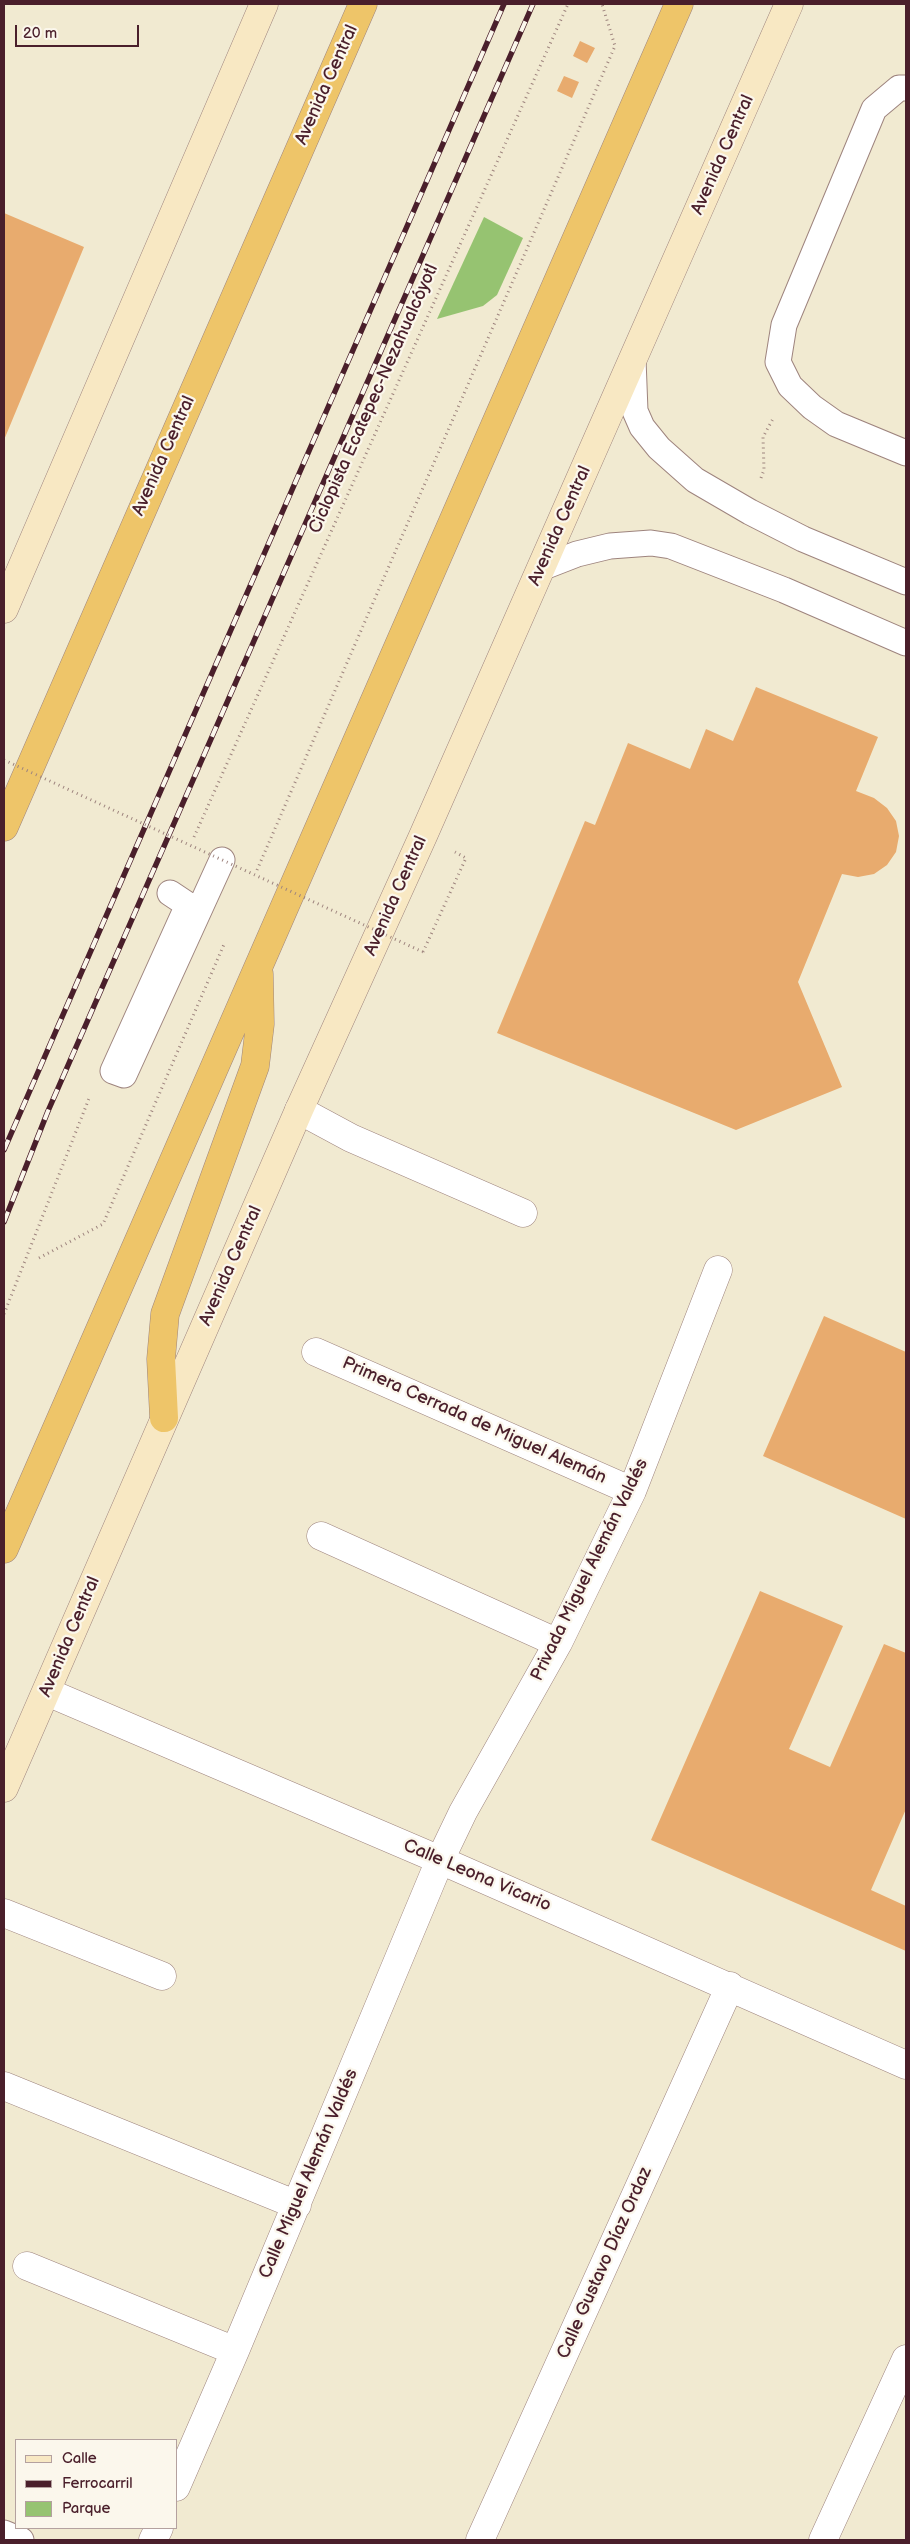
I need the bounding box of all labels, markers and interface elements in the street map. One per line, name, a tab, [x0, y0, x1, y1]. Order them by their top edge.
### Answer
scale bar	[18, 15, 141, 47]
street label: Avenida Central	[291, 22, 363, 148]
text: 20 m	[23, 24, 57, 43]
street label: Avenida Central	[687, 92, 759, 218]
street label: Ciclopista Ecatepec-Nezahualcóyotl	[305, 261, 443, 537]
street label: Avenida Central	[128, 393, 200, 519]
street label: Avenida Central	[524, 463, 596, 589]
street label: Avenida Central	[360, 833, 432, 959]
street label: Avenida Central	[195, 1203, 267, 1329]
street label: Primera Cerrada de Miguel Alemán	[339, 1353, 609, 1489]
street label: Privada Miguel Alemán Valdés	[527, 1455, 653, 1685]
street label: Avenida Central	[35, 1573, 105, 1701]
street label: Calle Leona Vicario	[400, 1835, 554, 1917]
street label: Calle Miguel Alemán Valdés	[255, 2066, 363, 2282]
street label: Calle Gustavo Díaz Ordaz	[553, 2164, 657, 2362]
legend	[15, 2439, 178, 2529]
text: Calle	[62, 2449, 97, 2468]
text: Ferrocarril	[62, 2474, 133, 2493]
text: Parque	[62, 2499, 110, 2518]

